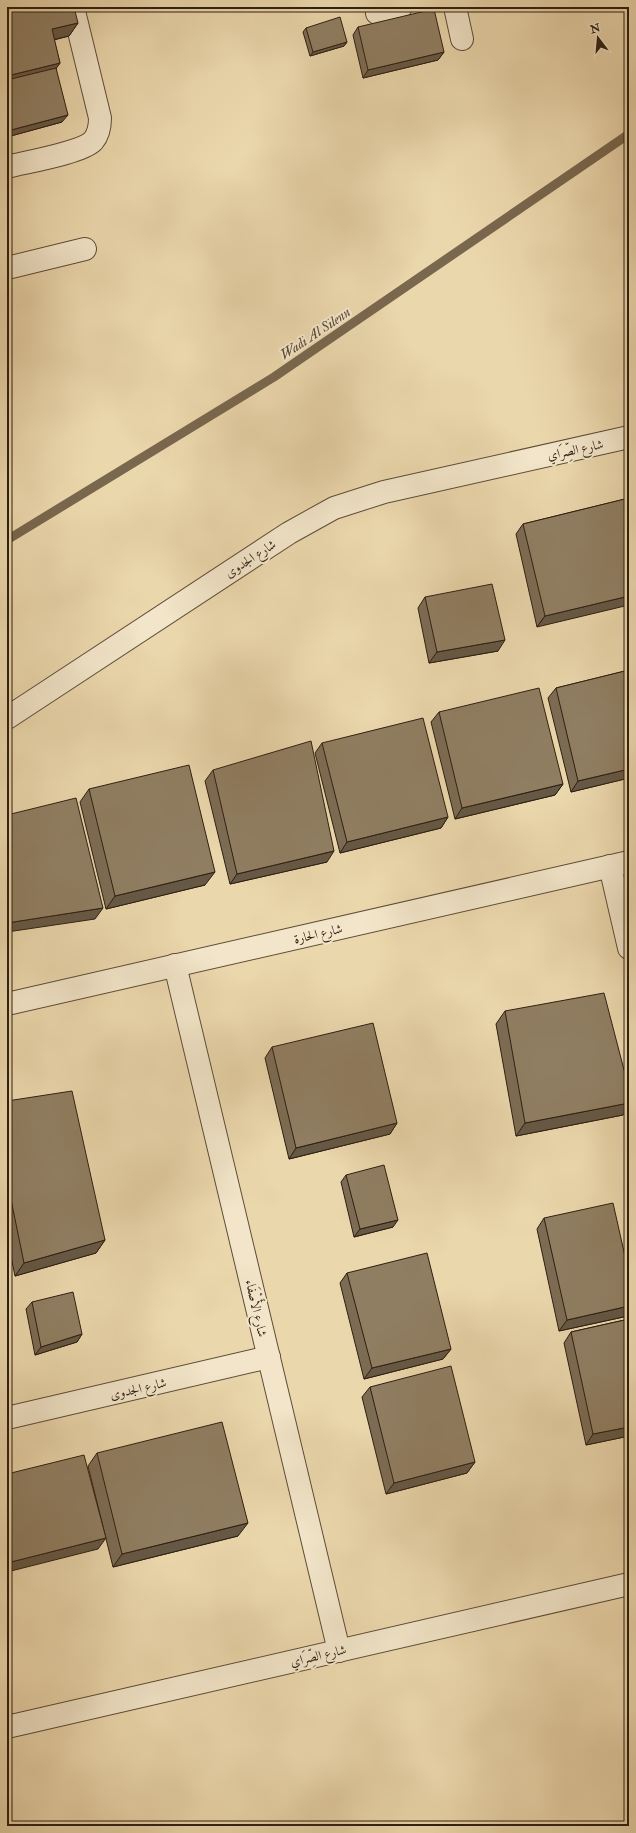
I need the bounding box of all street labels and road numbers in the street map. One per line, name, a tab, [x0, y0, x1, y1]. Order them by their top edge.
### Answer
street label: شارع الصِّرَاي	[545, 434, 605, 467]
street label: شارع الجدوى	[222, 536, 281, 584]
street label: شارع الحارة	[292, 921, 345, 950]
street label: شارع الأَصْفَاء	[239, 1277, 274, 1339]
street label: شارع الجدوى	[108, 1375, 169, 1406]
street label: شارع الصِّرَاي	[288, 1640, 348, 1673]

